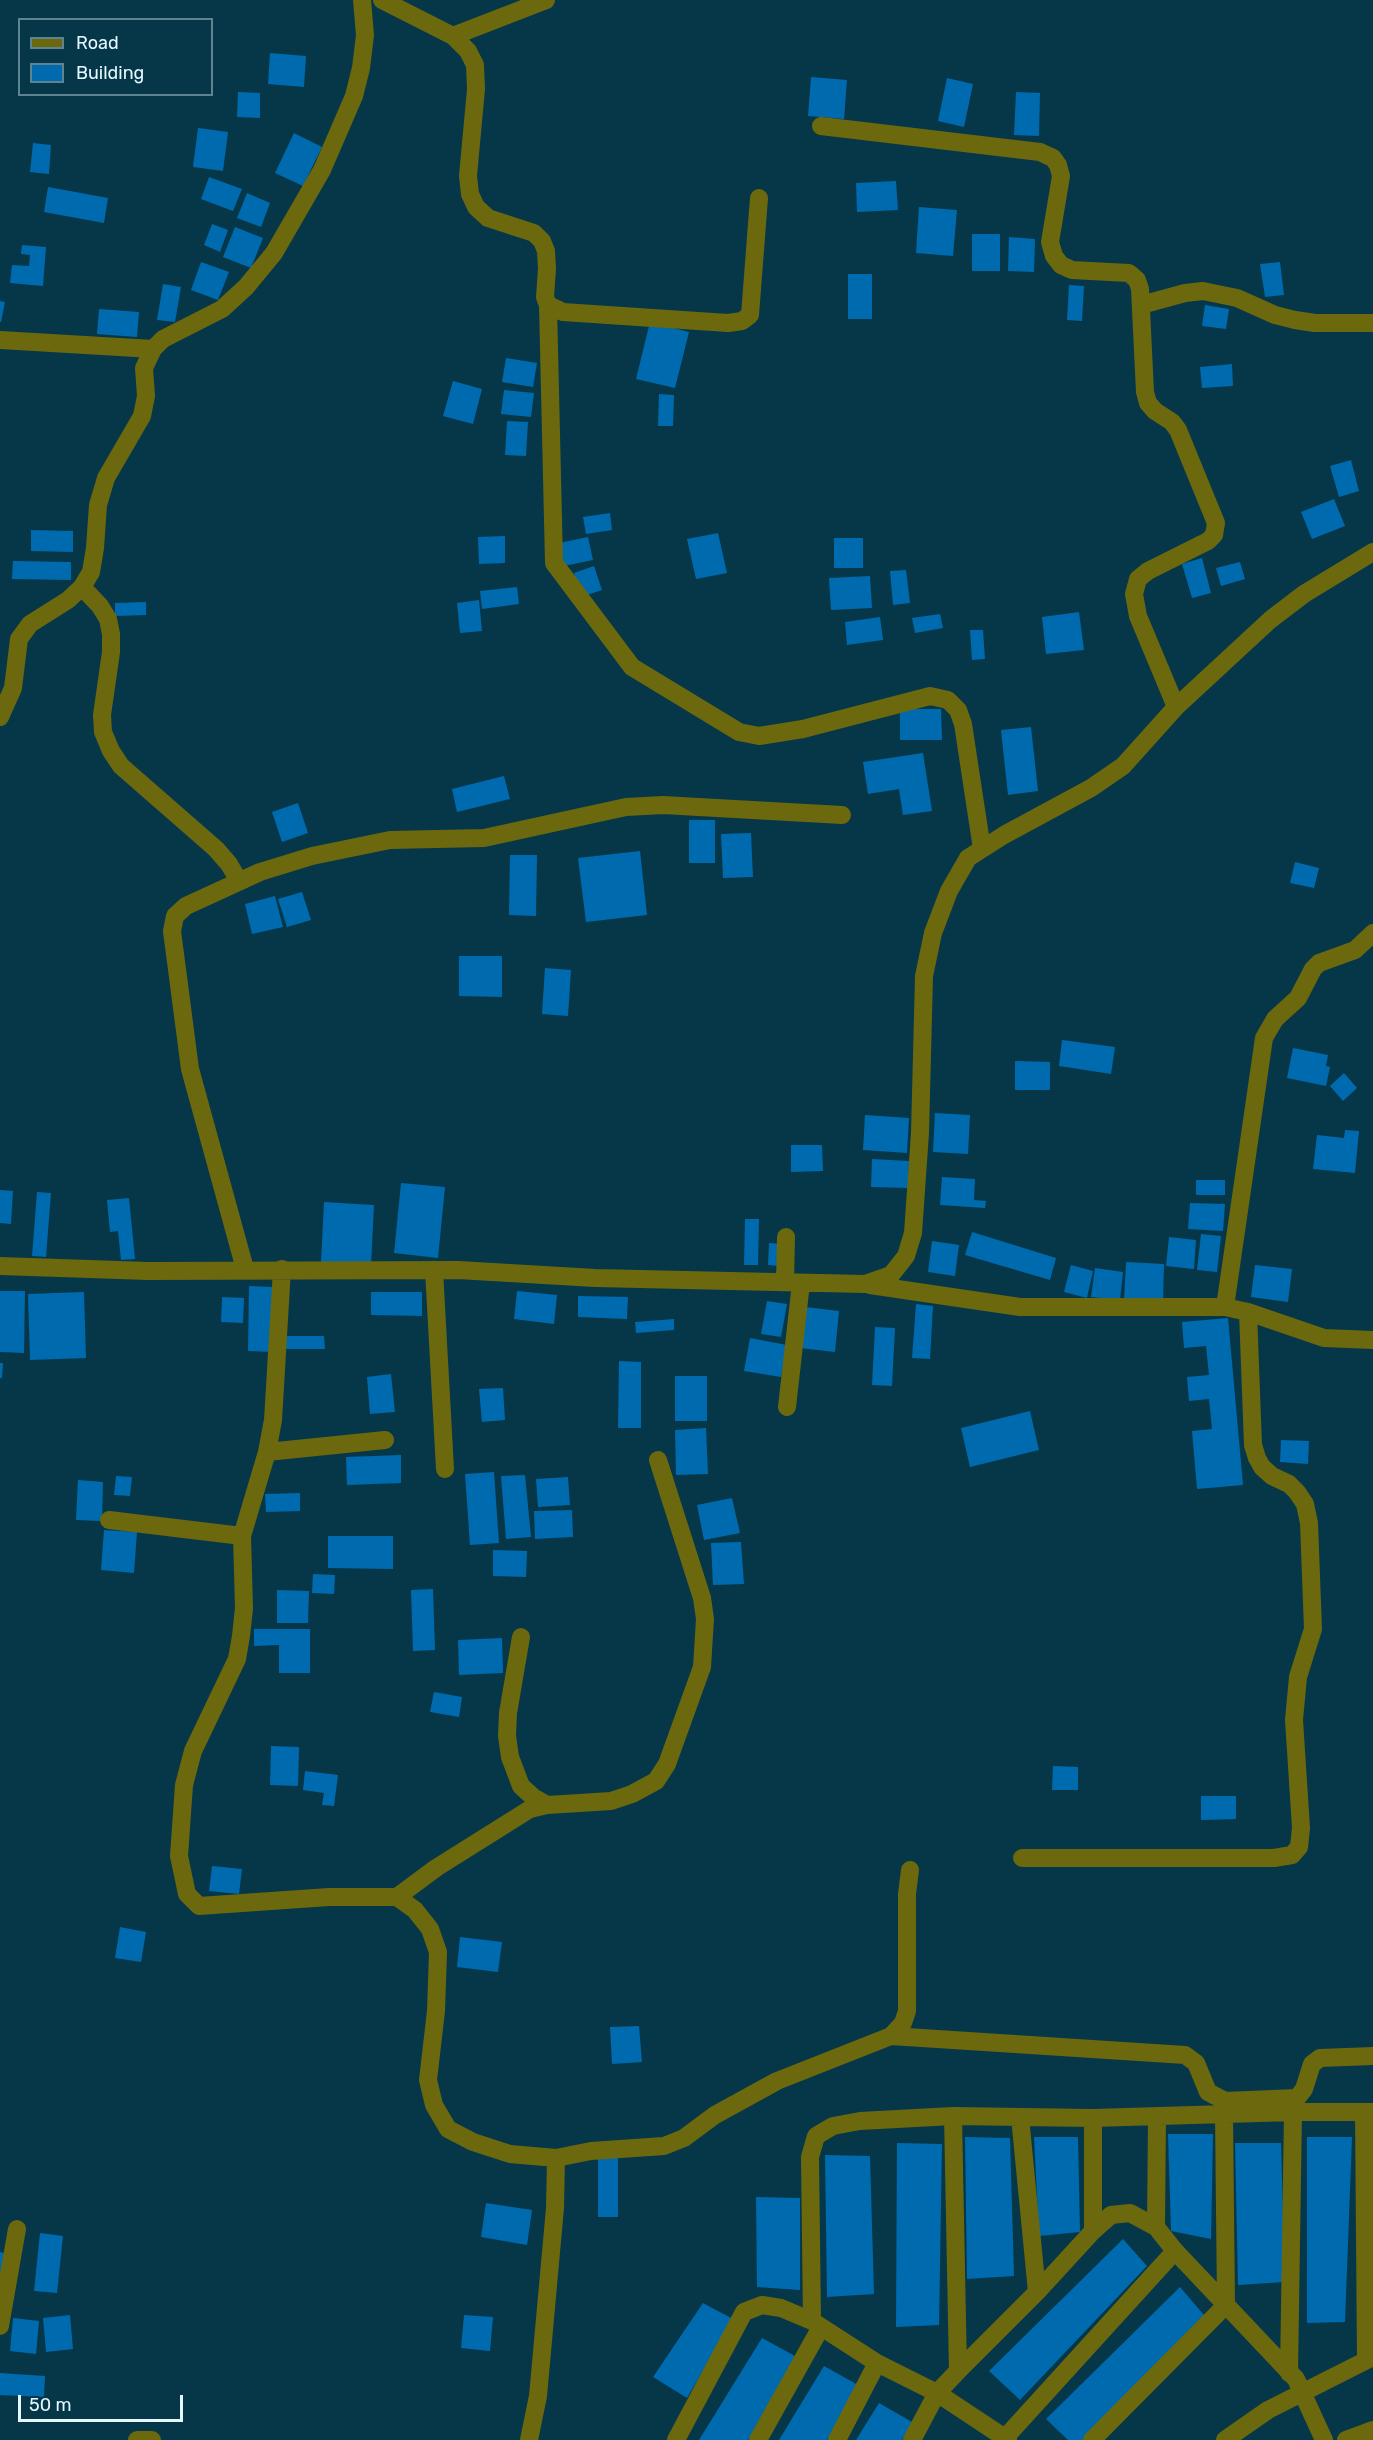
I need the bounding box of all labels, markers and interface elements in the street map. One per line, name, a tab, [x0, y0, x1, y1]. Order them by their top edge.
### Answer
legend	[18, 18, 213, 96]
text: Road	[76, 32, 119, 54]
text: Building	[76, 62, 144, 84]
scale bar	[21, 2383, 186, 2421]
text: 50 m	[29, 2394, 72, 2416]

